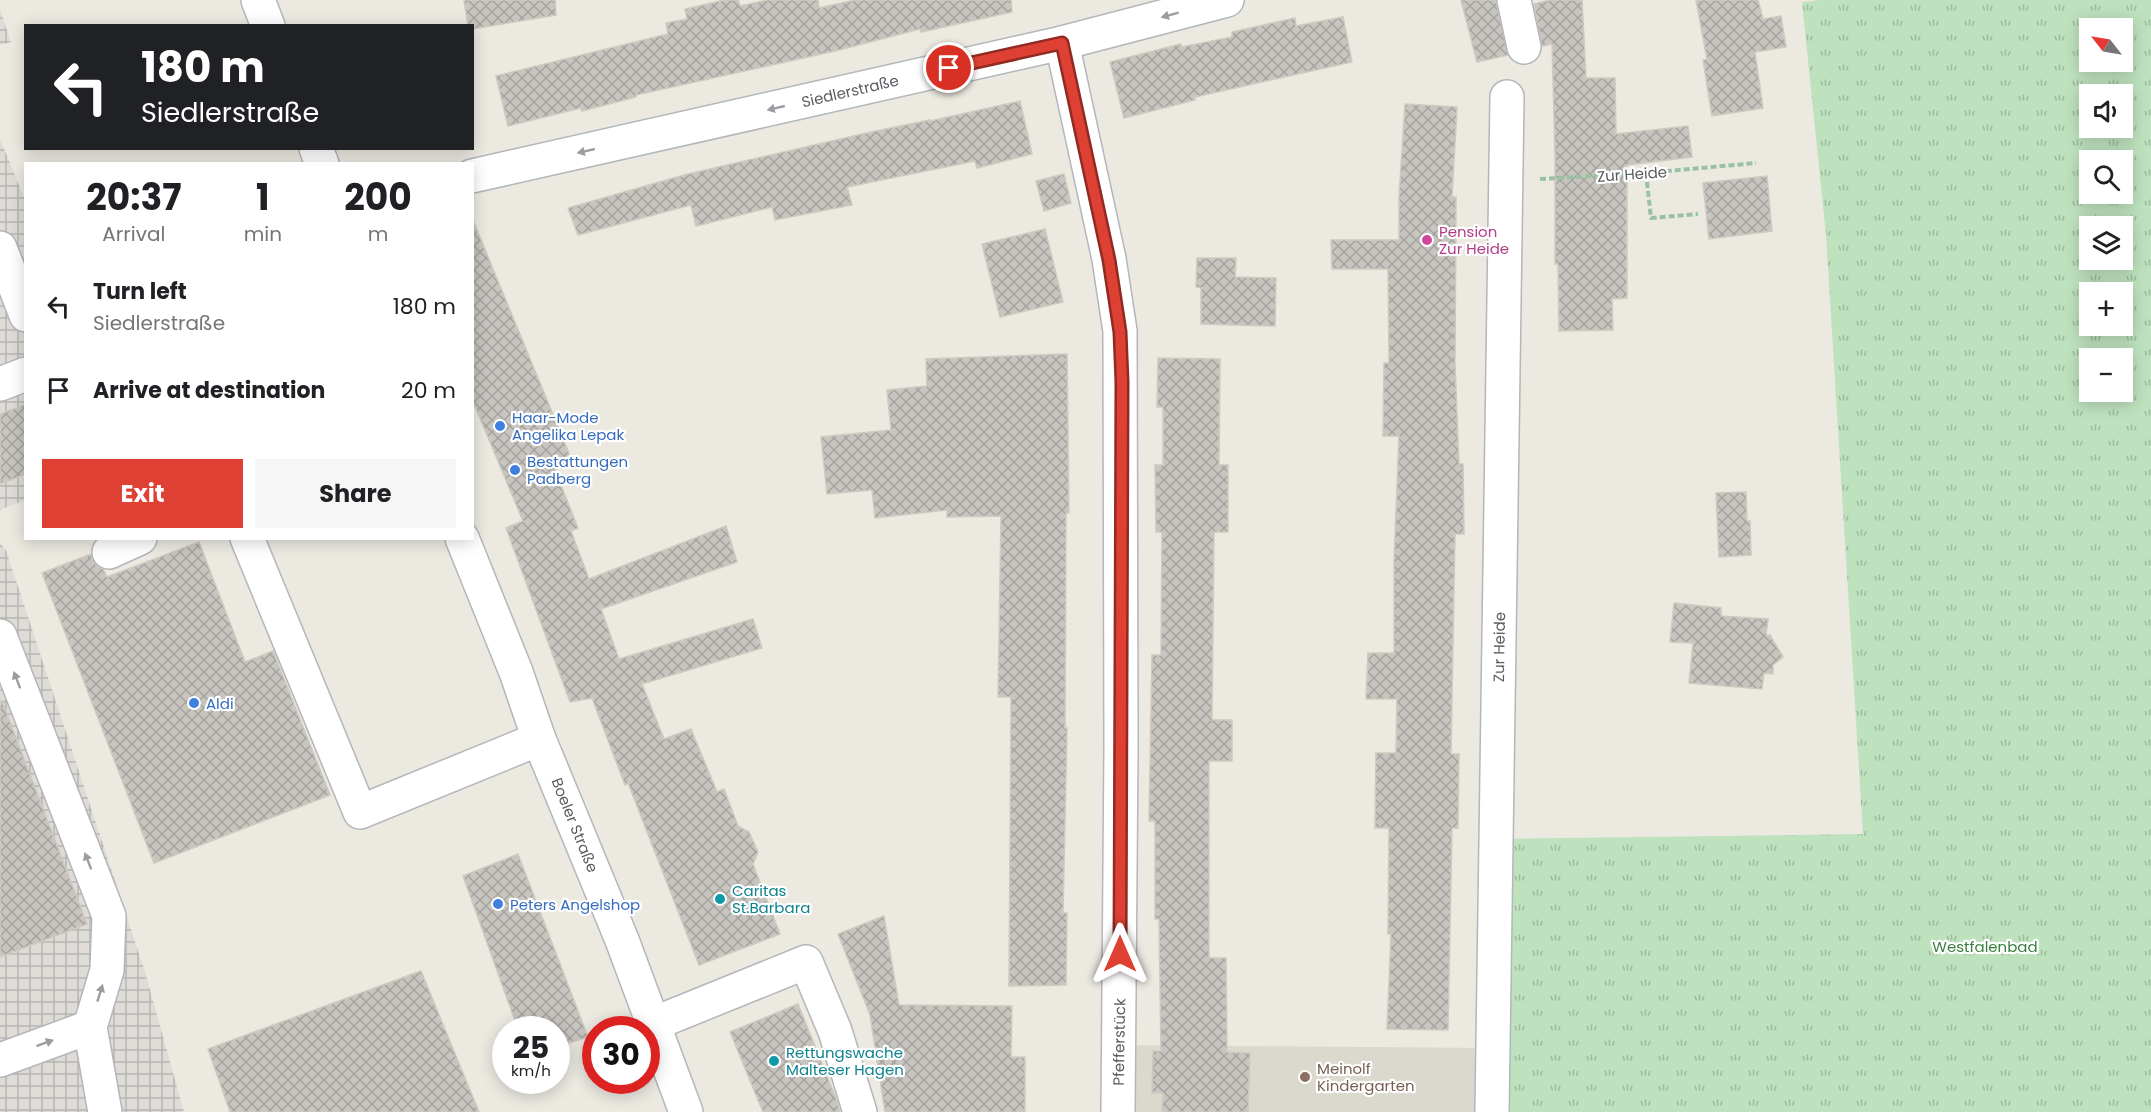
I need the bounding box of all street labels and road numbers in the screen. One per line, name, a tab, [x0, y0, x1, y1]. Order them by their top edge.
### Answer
street label: Siedlerstraße	[799, 70, 901, 112]
street label: Zur Heide	[1596, 161, 1668, 187]
street label: Zur Heide	[1488, 612, 1510, 682]
street label: Boeler Straße	[546, 775, 604, 875]
street label: Pfefferstück	[1108, 998, 1130, 1086]

